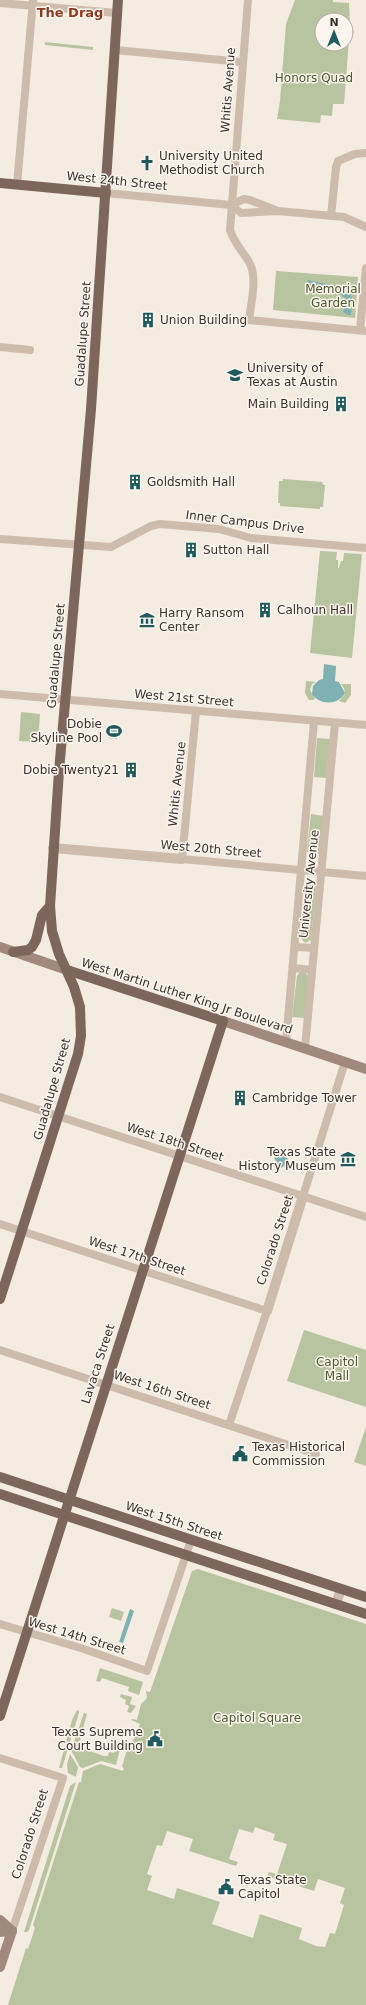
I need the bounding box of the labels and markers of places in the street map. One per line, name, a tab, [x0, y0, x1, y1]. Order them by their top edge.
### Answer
place label: University United Methodist Church	[159, 149, 265, 177]
church icon: University United Methodist Church	[138, 154, 156, 172]
building icon: Union Building	[139, 311, 157, 329]
place label: Union Building	[160, 313, 247, 327]
place label: University of Texas at Austin	[246, 361, 338, 389]
school or university icon: University of Texas at Austin	[226, 366, 244, 384]
building icon: Main Building	[332, 395, 350, 413]
place label: Main Building	[248, 397, 329, 411]
building icon: Goldsmith Hall	[126, 473, 144, 491]
place label: Goldsmith Hall	[147, 475, 235, 489]
building icon: Sutton Hall	[182, 541, 200, 559]
place label: Sutton Hall	[203, 543, 269, 557]
building icon: Calhoun Hall	[256, 601, 274, 619]
place label: Calhoun Hall	[277, 603, 353, 617]
place label: Harry Ransom Center	[159, 606, 244, 634]
museum icon: Harry Ransom Center	[138, 611, 156, 629]
place label: Dobie Skyline Pool	[30, 717, 102, 745]
sports icon: Dobie Skyline Pool	[105, 722, 123, 740]
building icon: Dobie Twenty21	[122, 761, 140, 779]
place label: Dobie Twenty21	[23, 763, 119, 777]
building icon: Cambridge Tower	[231, 1089, 249, 1107]
place label: Cambridge Tower	[252, 1091, 357, 1105]
place label: Texas State History Museum	[239, 1145, 336, 1173]
museum icon: Texas State History Museum	[339, 1150, 357, 1168]
place label: Texas Historical Commission	[251, 1440, 345, 1468]
public building icon: Texas Historical Commission	[231, 1445, 249, 1463]
place label: Texas Supreme Court Building	[51, 1725, 143, 1753]
public building icon: Texas Supreme Court Building	[146, 1730, 164, 1748]
place label: Texas State Capitol	[237, 1873, 307, 1901]
public building icon: Texas State Capitol	[217, 1878, 235, 1896]

